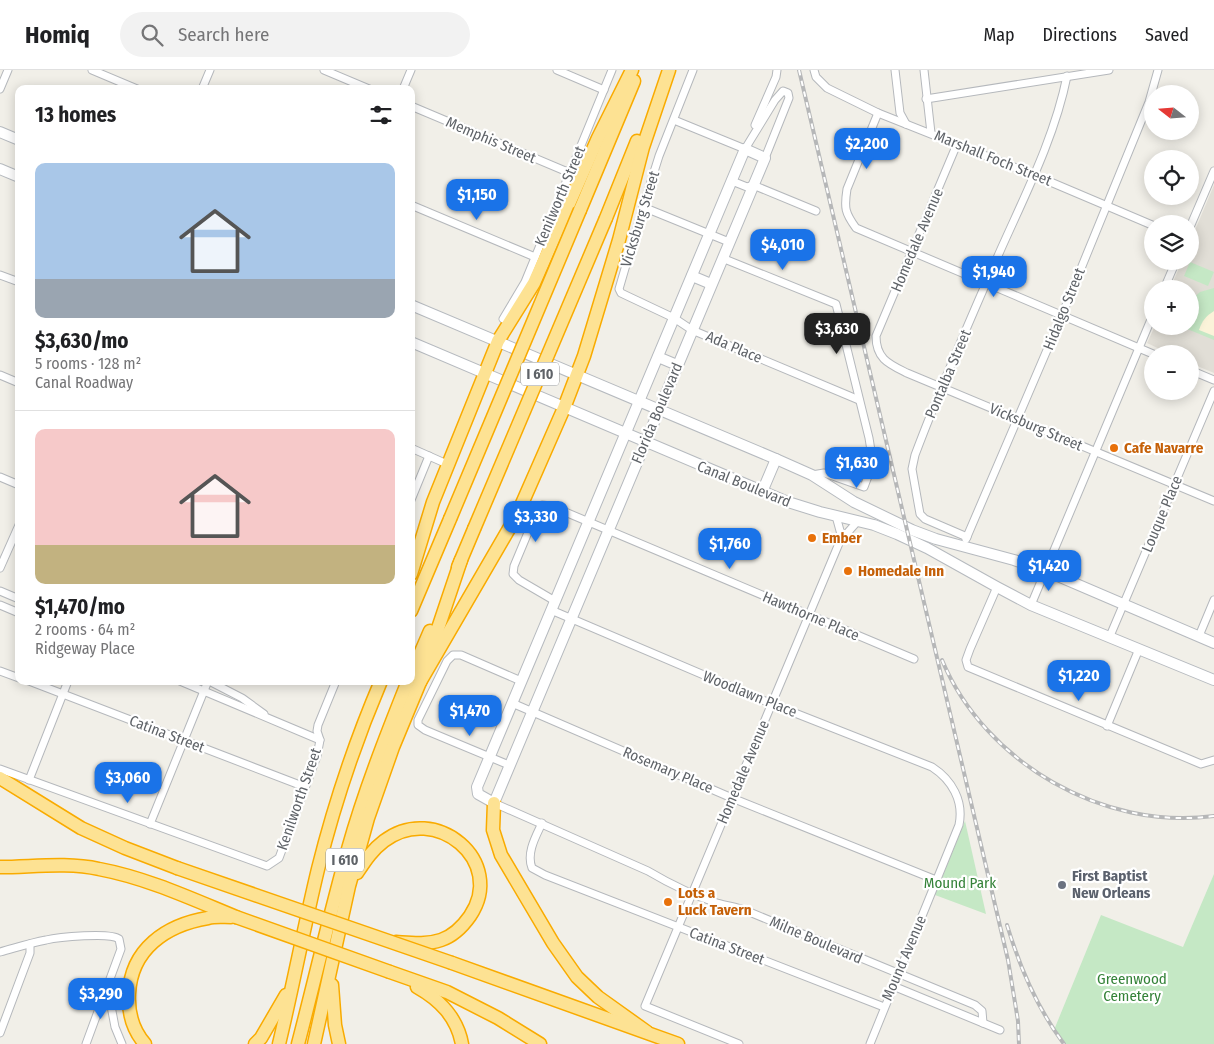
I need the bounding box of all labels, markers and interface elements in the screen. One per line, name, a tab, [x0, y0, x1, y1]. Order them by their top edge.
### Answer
search box	[120, 12, 470, 57]
text: Homiq	[25, 21, 90, 49]
icon: search	[138, 21, 166, 49]
text: Search here	[178, 23, 269, 46]
text: Map	[983, 24, 1015, 46]
text: Directions	[1043, 24, 1117, 46]
text: Saved	[1145, 24, 1189, 46]
north arrow	[1144, 85, 1199, 140]
map controls	[1144, 85, 1199, 400]
icon: filters	[367, 101, 395, 129]
text: 13 homes	[35, 102, 116, 128]
street label: Memphis Street	[443, 113, 539, 167]
street label: Marshall Foch Street	[932, 126, 1054, 190]
pin: $2,200	[826, 128, 908, 170]
text: $2,200	[845, 134, 889, 153]
street label: Kenilworth Street	[531, 143, 589, 249]
button: locate	[1144, 150, 1199, 205]
street label: Vicksburg Street	[617, 169, 663, 269]
pin: $1,150	[436, 178, 518, 221]
text: $1,150	[457, 185, 497, 204]
street label: Homedale Avenue	[887, 185, 947, 295]
icon: home	[170, 196, 260, 286]
button: layers	[1144, 215, 1199, 270]
pin: $4,010	[742, 228, 824, 271]
text: $4,010	[761, 235, 805, 254]
pin: $1,940	[953, 256, 1035, 298]
text: $1,940	[973, 262, 1015, 281]
street label: Hidalgo Street	[1039, 265, 1089, 353]
button: +	[1144, 280, 1199, 335]
pin: $3,630	[796, 312, 878, 355]
text: $3,630	[815, 319, 859, 338]
street label: Ada Place	[703, 327, 765, 367]
street label: Pontalba Street	[921, 327, 975, 421]
text: $3,630/mo	[35, 328, 129, 354]
button: −	[1144, 345, 1199, 400]
text: 5 rooms · 128 m²	[35, 354, 141, 373]
street label: Florida Boulevard	[628, 360, 686, 466]
road number: I 610	[521, 362, 559, 386]
text: Canal Roadway	[35, 373, 133, 392]
street label: Vicksburg Street	[987, 399, 1085, 455]
place label: Cafe Navarre	[1124, 439, 1204, 457]
marker: Cafe Navarre	[1108, 442, 1120, 454]
pin: $1,630	[816, 446, 898, 489]
text: $1,630	[836, 453, 878, 472]
street label: Canal Boulevard	[695, 457, 793, 511]
icon: home	[170, 461, 260, 551]
street label: Louque Place	[1138, 473, 1186, 555]
pin: $3,330	[495, 500, 577, 543]
text: $3,330	[514, 507, 558, 526]
pin: $1,760	[689, 528, 771, 570]
place label: Ember	[822, 529, 862, 547]
marker: Ember	[806, 532, 818, 544]
text: $1,760	[709, 534, 751, 553]
pin: $1,420	[1008, 550, 1090, 592]
text: $1,420	[1028, 556, 1070, 575]
place label: Homedale Inn	[858, 562, 944, 580]
marker: Homedale Inn	[842, 565, 854, 577]
street label: Hawthorne Place	[760, 588, 862, 644]
text: $1,470/mo	[35, 594, 125, 620]
text: 2 rooms · 64 m²	[35, 620, 135, 639]
text: Ridgeway Place	[35, 639, 135, 658]
pin: $1,220	[1038, 660, 1120, 702]
text: $1,220	[1058, 666, 1100, 685]
street label: Woodlawn Place	[700, 667, 800, 721]
pin: $1,470	[429, 694, 511, 737]
text: $1,470	[450, 701, 490, 720]
street label: Catina Street	[127, 711, 207, 757]
street label: Homedale Avenue	[713, 717, 773, 827]
street label: Rosemary Place	[620, 743, 716, 797]
street label: Kenilworth Street	[273, 745, 325, 852]
pin: $3,060	[87, 762, 169, 804]
text: $3,060	[106, 768, 150, 787]
road number: I 610	[326, 848, 364, 872]
place label: First Baptist New Orleans	[1072, 867, 1151, 902]
park label: Mound Park	[924, 874, 996, 892]
marker: First Baptist New Orleans	[1056, 879, 1068, 891]
place label: Lots a Luck Tavern	[678, 884, 752, 919]
marker: Lots a Luck Tavern	[662, 896, 674, 908]
street label: Milne Boulevard	[767, 912, 865, 968]
street label: Mound Avenue	[878, 913, 930, 1003]
street label: Catina Street	[687, 923, 767, 969]
park label: Greenwood Cemetery	[1097, 970, 1167, 1005]
pin: $3,290	[60, 978, 142, 1020]
text: $3,290	[79, 984, 123, 1003]

